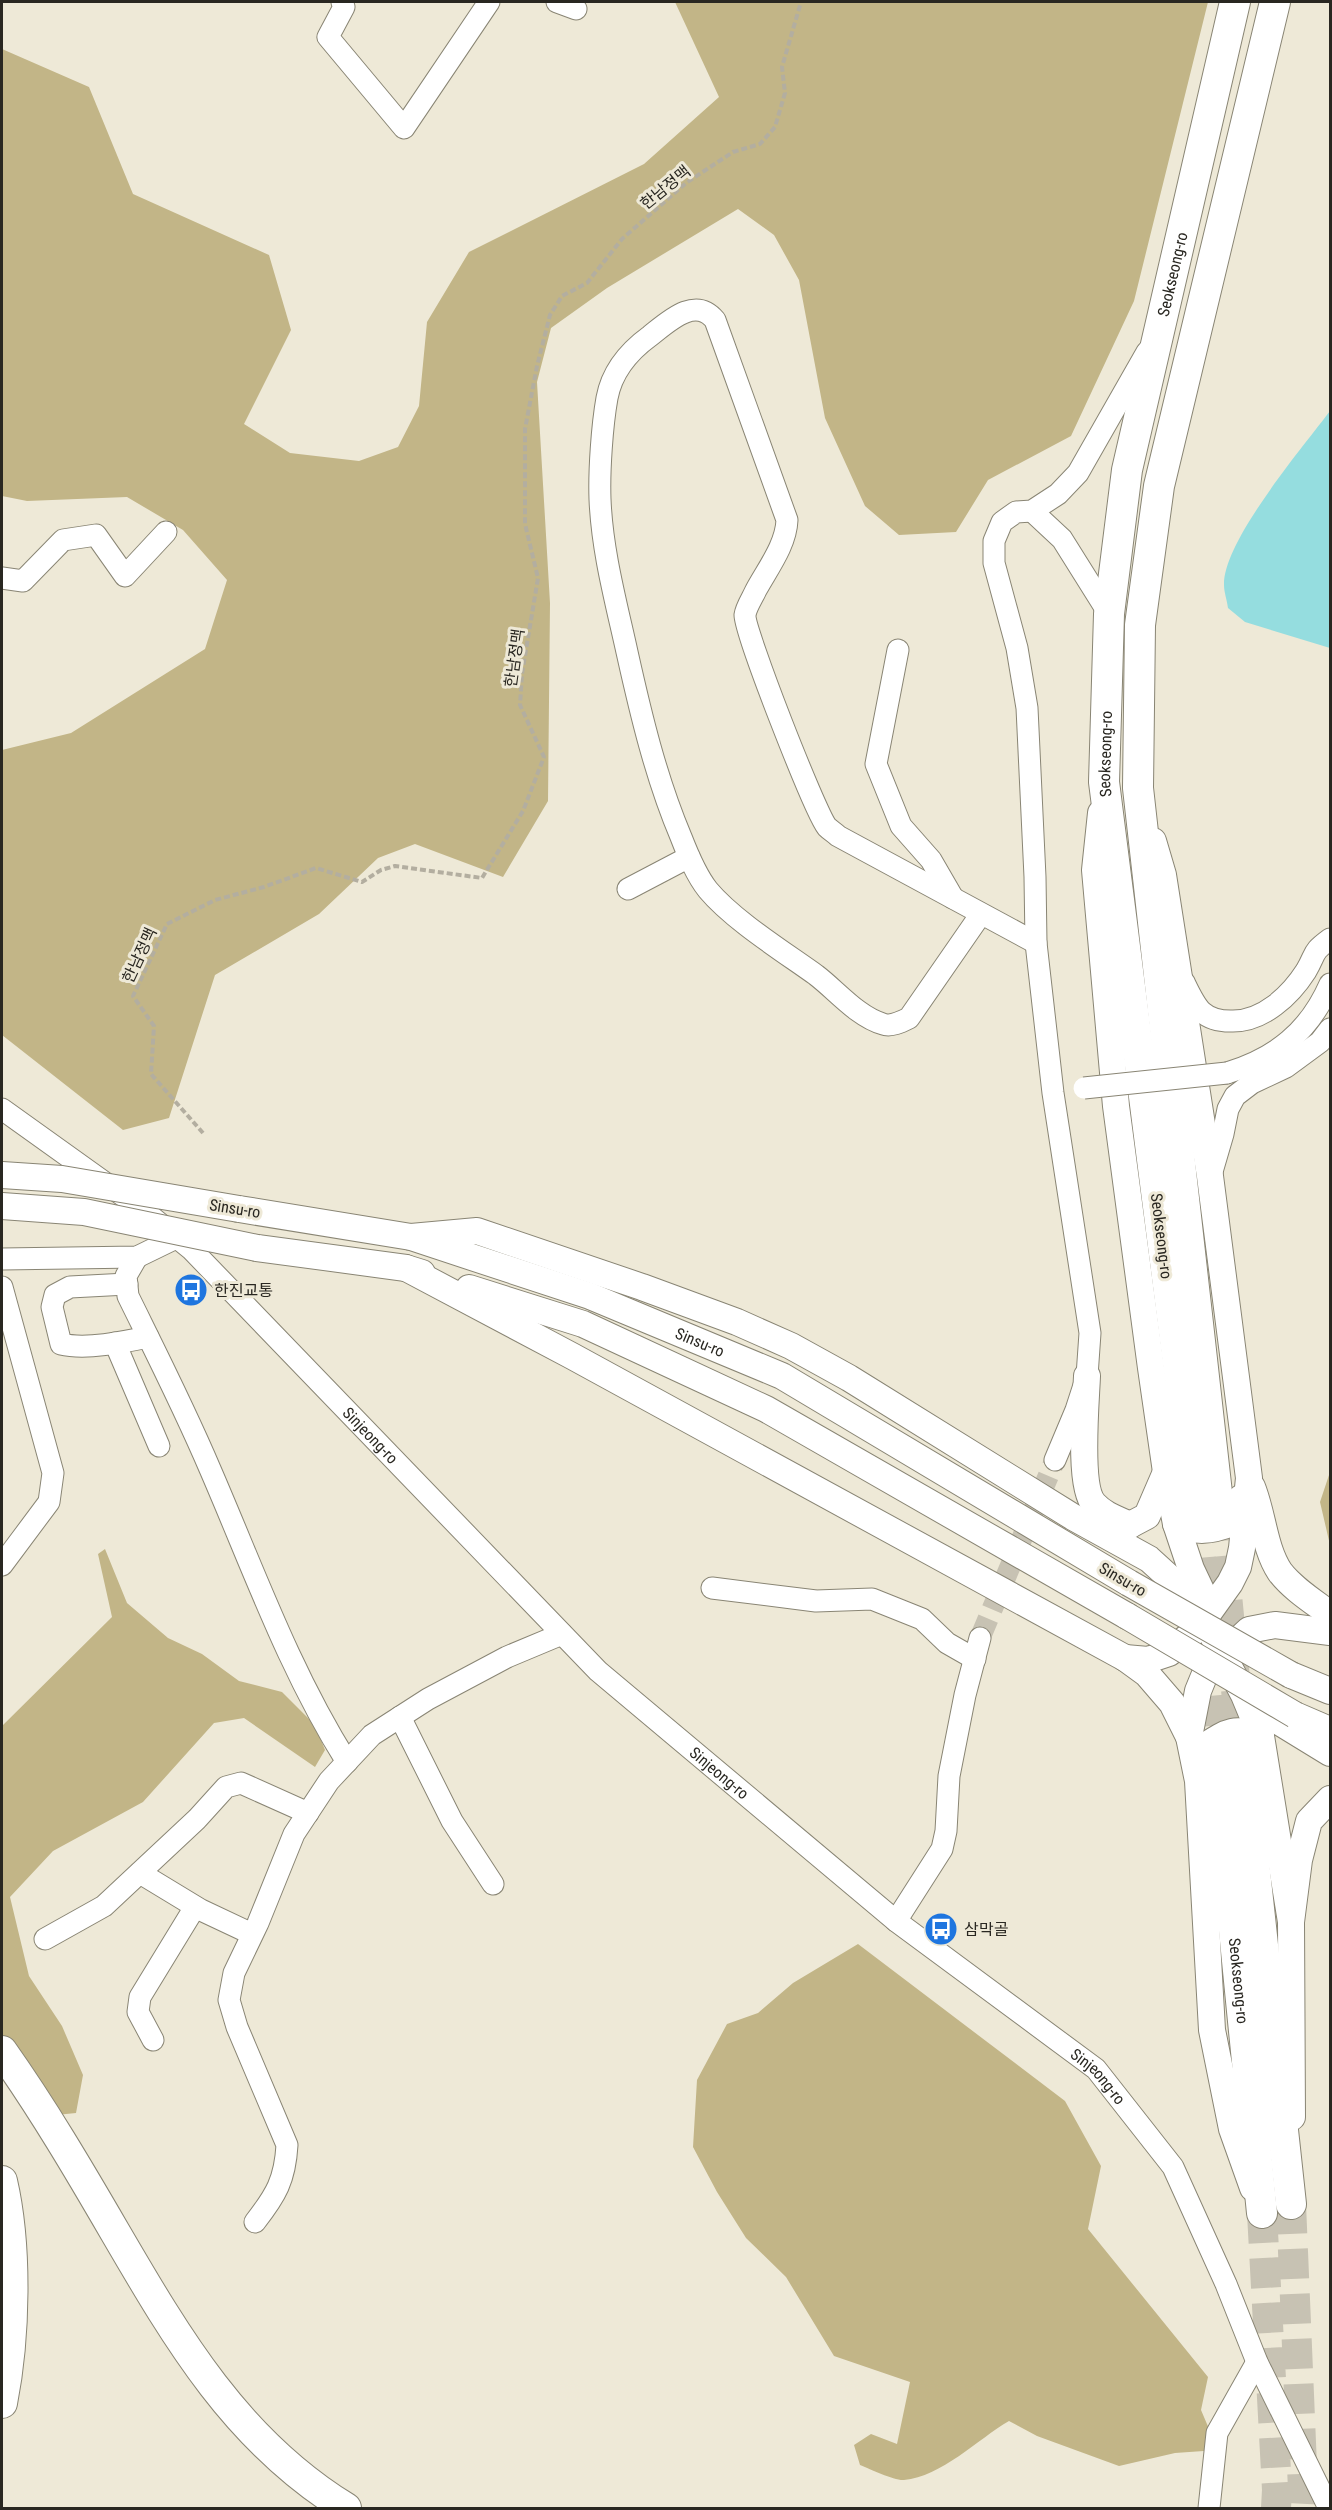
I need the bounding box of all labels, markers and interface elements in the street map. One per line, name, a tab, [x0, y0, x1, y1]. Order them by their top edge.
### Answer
street label: 한남정맥	[636, 161, 694, 213]
street label: Seokseong-ro	[1154, 230, 1192, 318]
street label: 한남정맥	[501, 628, 528, 689]
street label: Seokseong-ro	[1095, 711, 1116, 798]
street label: 한남정맥	[118, 925, 161, 986]
street label: Seokseong-ro	[1147, 1192, 1176, 1280]
street label: Sinsu-ro	[208, 1195, 262, 1222]
bus stop icon: 한진교통	[173, 1272, 209, 1308]
place label: 한진교통	[214, 1281, 273, 1300]
street label: Sinsu-ro	[672, 1324, 727, 1361]
street label: Sinjeong-ro	[339, 1403, 402, 1468]
street label: Sinsu-ro	[1096, 1558, 1150, 1601]
street label: Sinjeong-ro	[686, 1743, 752, 1803]
bus stop icon: 삼막골	[923, 1911, 959, 1947]
place label: 삼막골	[964, 1920, 1008, 1939]
street label: Seokseong-ro	[1225, 1937, 1252, 2025]
street label: Sinjeong-ro	[1067, 2045, 1129, 2108]

